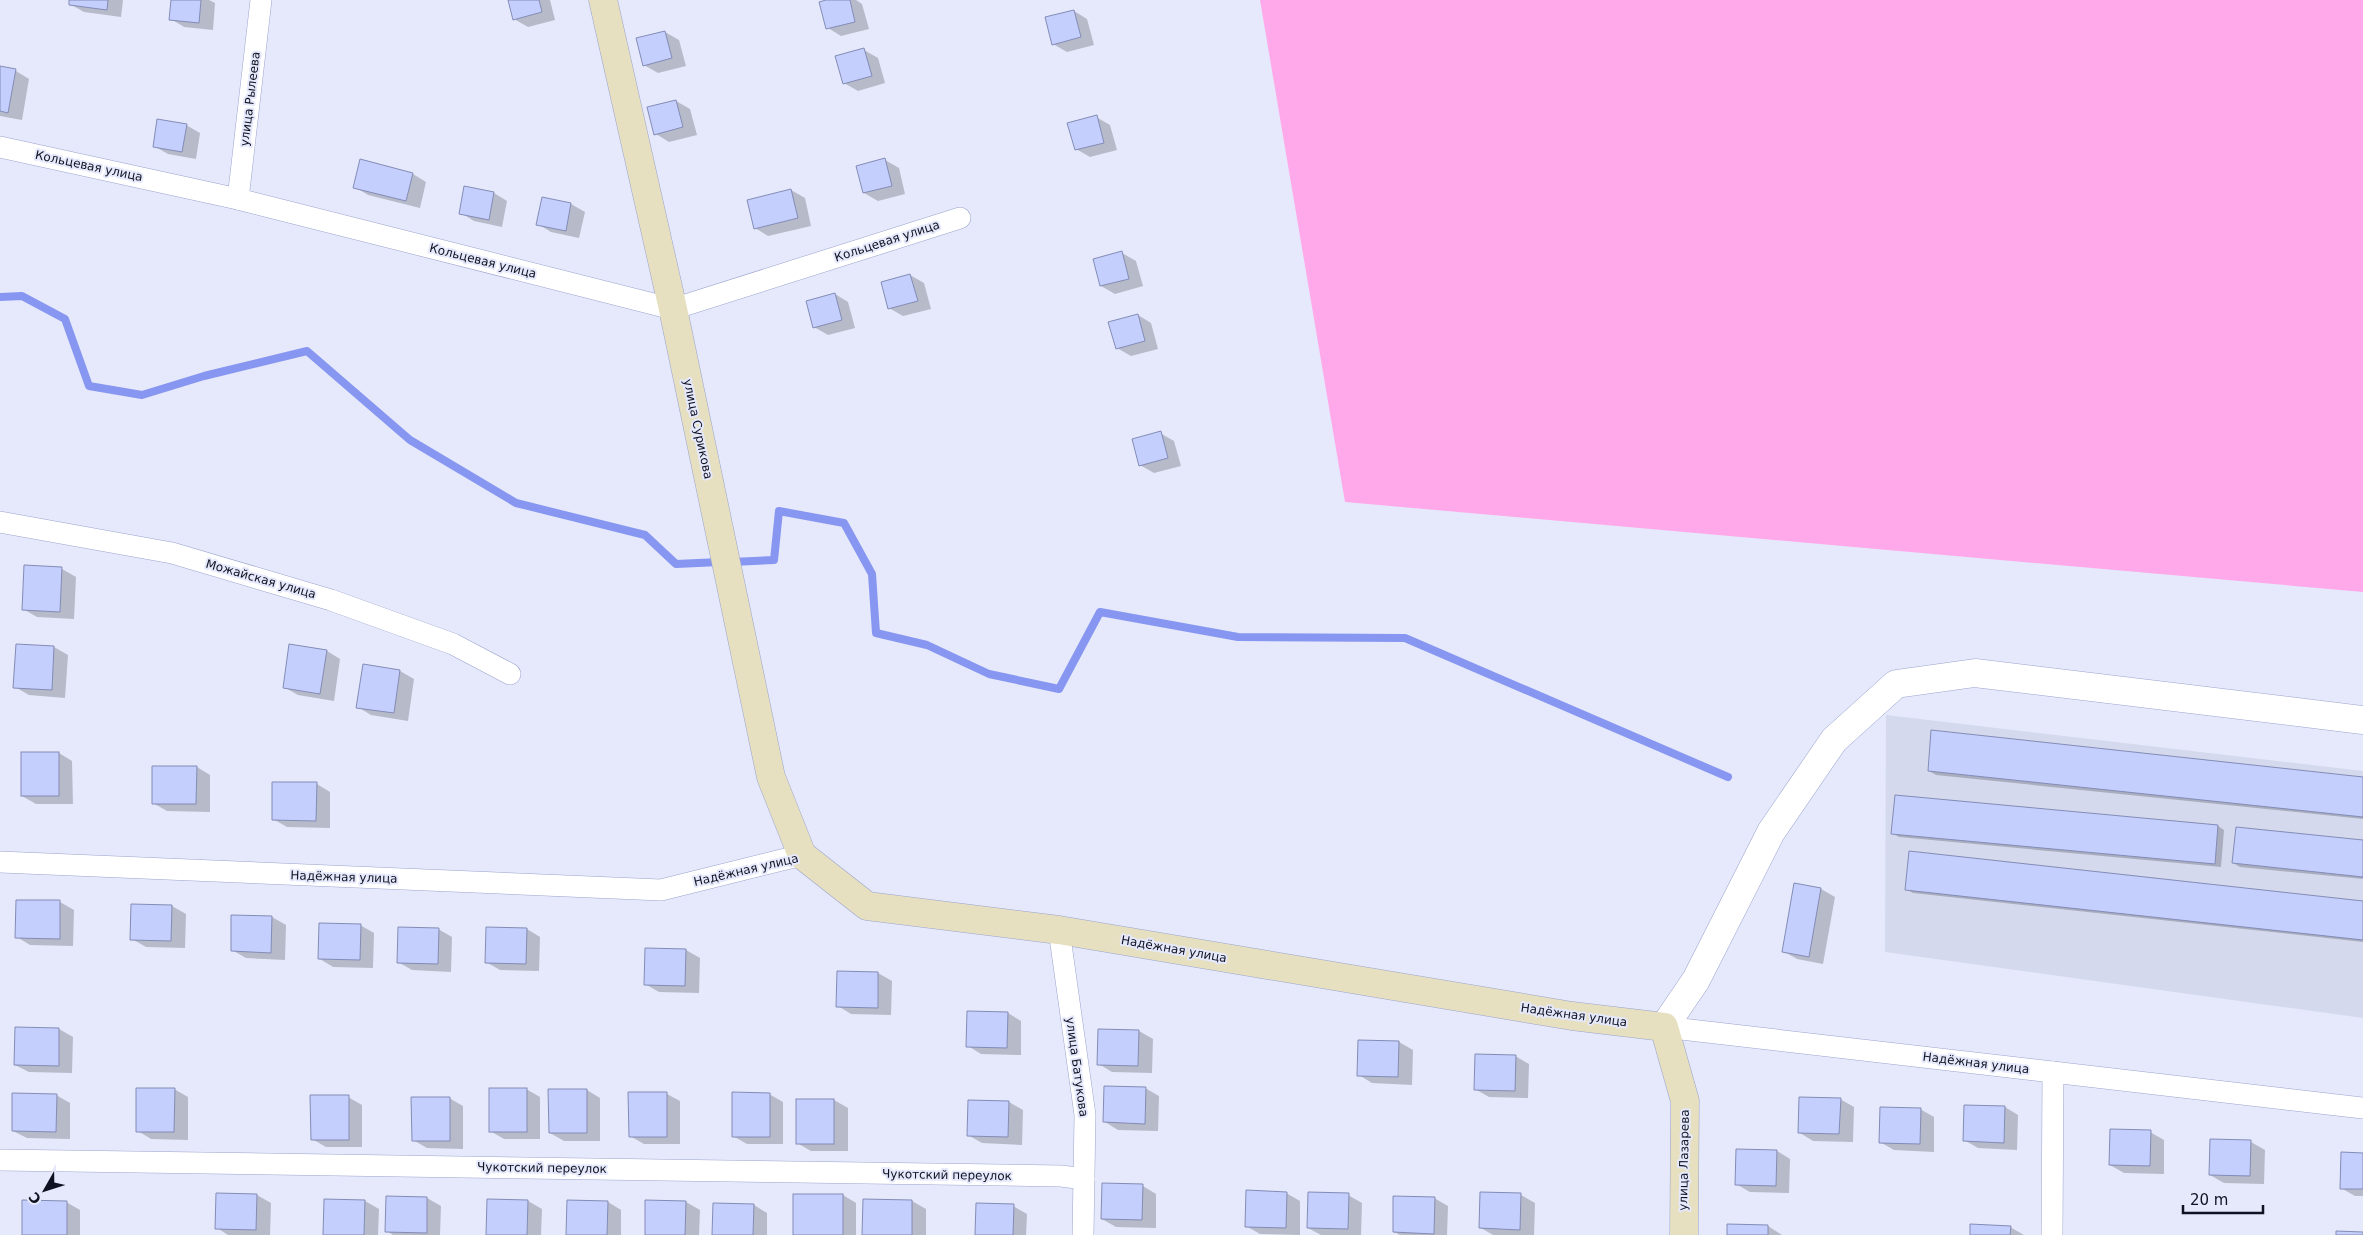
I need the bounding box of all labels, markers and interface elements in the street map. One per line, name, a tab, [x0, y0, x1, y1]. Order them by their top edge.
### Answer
street label: улица Рылеева	[237, 51, 263, 147]
street label: Кольцевая улица	[34, 148, 144, 184]
street label: Кольцевая улица	[833, 217, 941, 265]
street label: Кольцевая улица	[428, 241, 538, 281]
street label: улица Сурикова	[681, 378, 715, 480]
street label: Можайская улица	[204, 557, 318, 601]
street label: Надёжная улица	[692, 851, 800, 889]
street label: Надёжная улица	[290, 868, 398, 886]
street label: Надёжная улица	[1120, 933, 1228, 965]
street label: Надёжная улица	[1520, 1001, 1628, 1029]
street label: улица Батукова	[1063, 1016, 1091, 1118]
street label: Надёжная улица	[1922, 1050, 2030, 1076]
street label: улица Лазарева	[1676, 1109, 1692, 1211]
street label: Чукотский переулок	[477, 1160, 607, 1176]
north arrow	[20, 1165, 70, 1215]
street label: Чукотский переулок	[882, 1167, 1012, 1183]
scale bar	[2183, 1182, 2263, 1214]
text: С	[25, 1189, 44, 1207]
text: 20 m	[2190, 1191, 2228, 1209]

